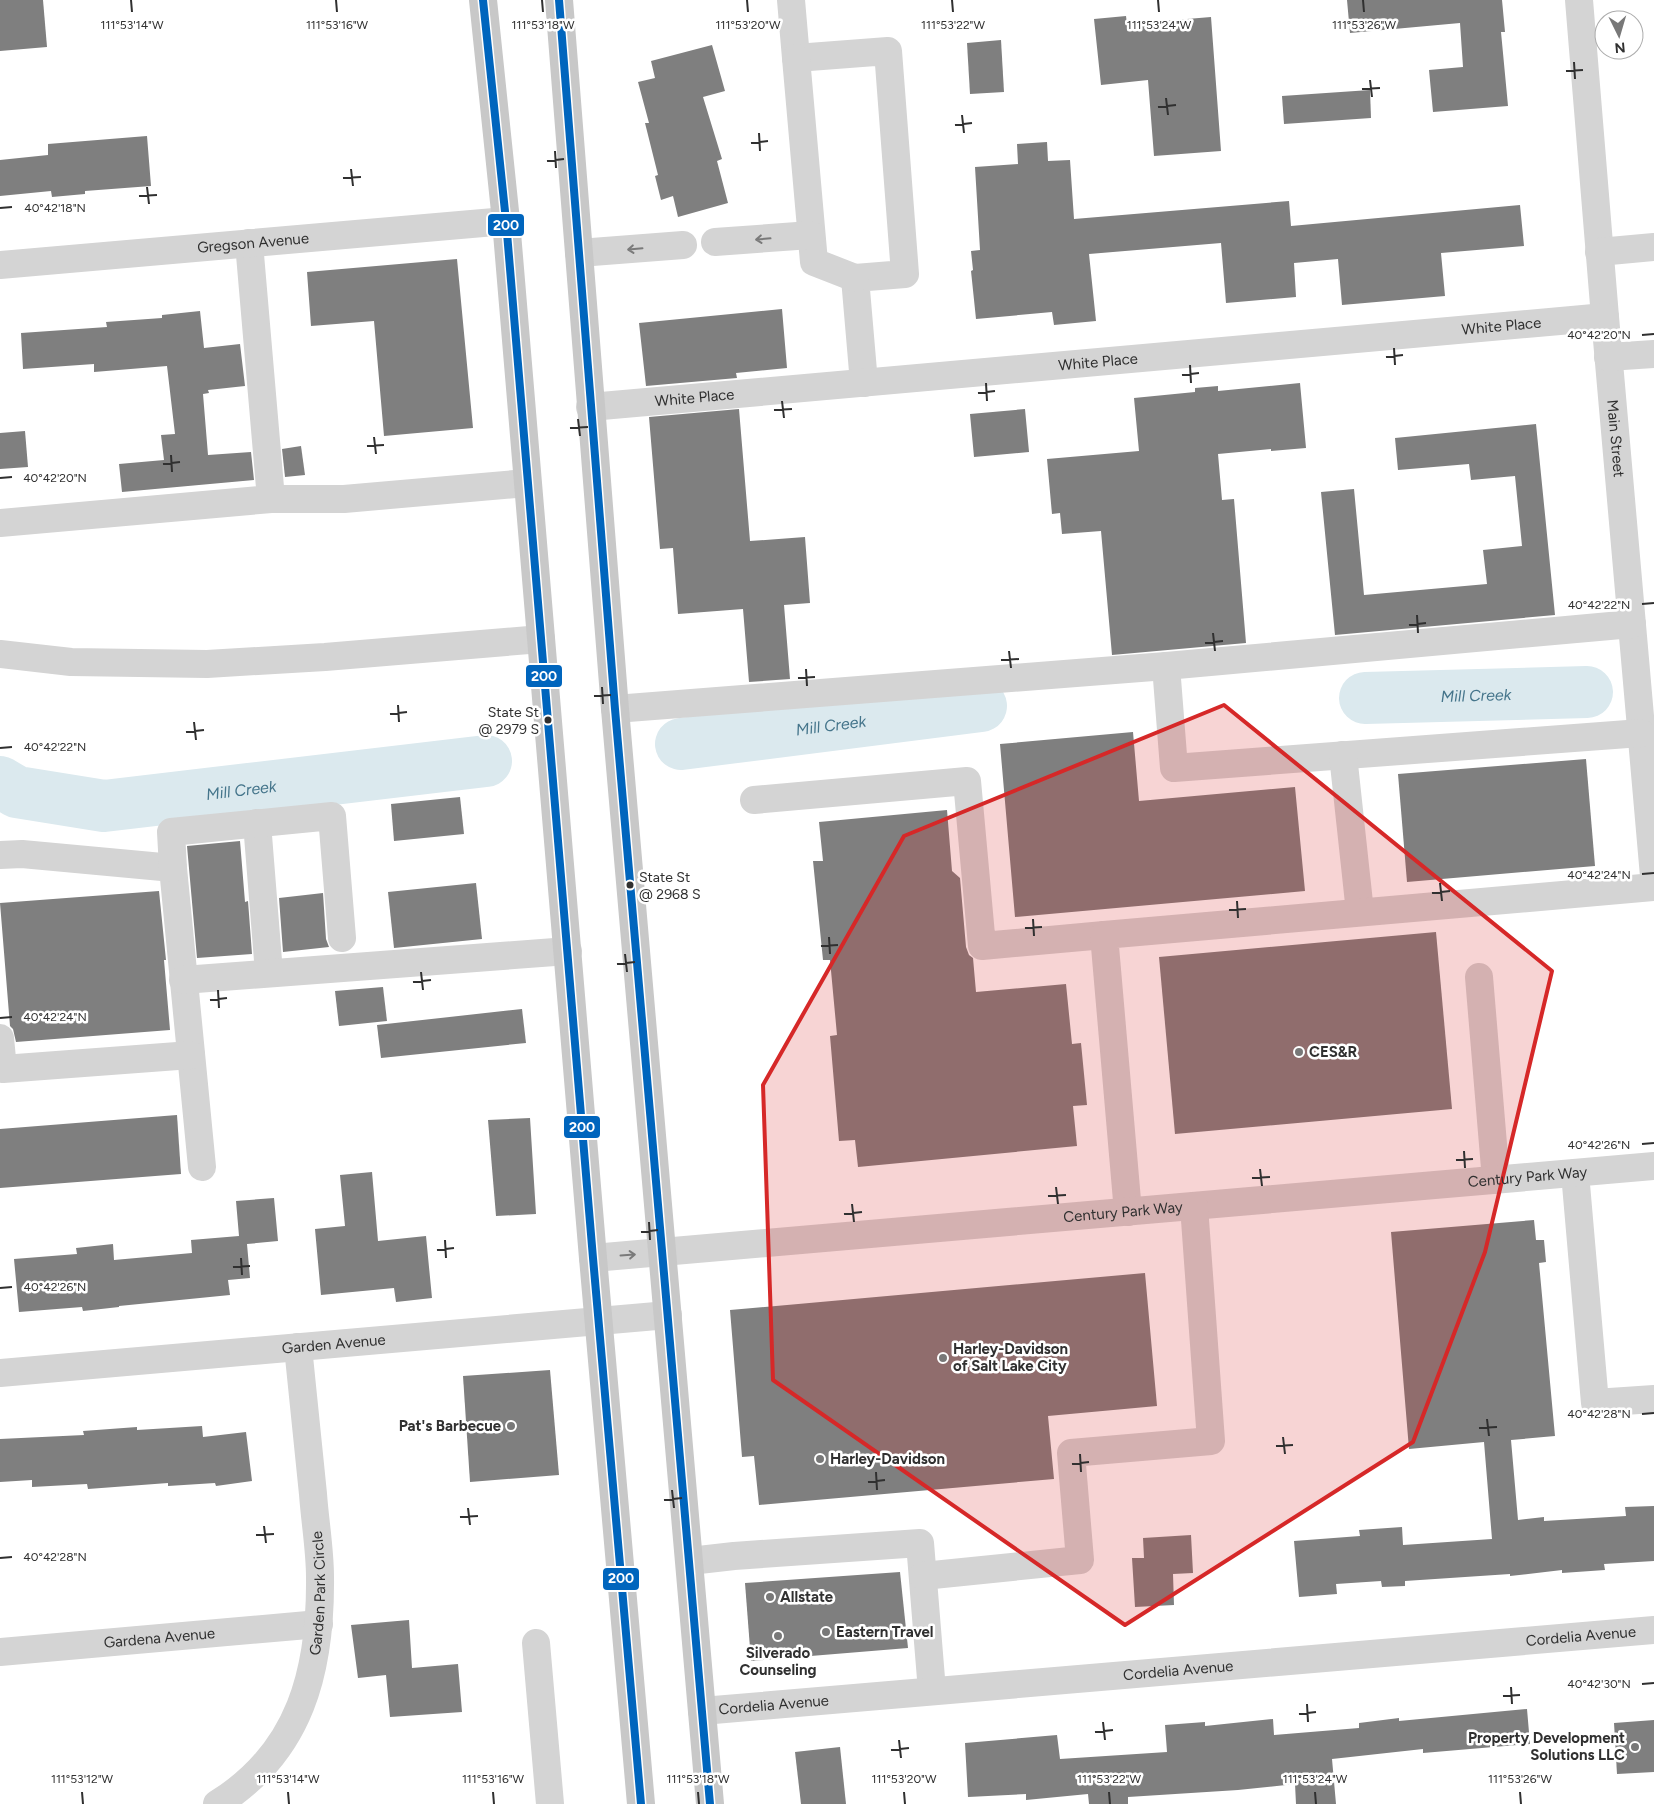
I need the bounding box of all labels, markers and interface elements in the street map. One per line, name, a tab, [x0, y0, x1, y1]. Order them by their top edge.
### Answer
north arrow	[1594, 10, 1644, 60]
text: 111°53'14"W	[101, 18, 164, 32]
text: 111°53'16"W	[306, 18, 369, 32]
text: 111°53'18"W	[512, 18, 575, 32]
text: 111°53'20"W	[716, 18, 781, 32]
text: 111°53'22"W	[921, 18, 985, 32]
text: 111°53'24"W	[1127, 18, 1192, 32]
text: 111°53'26"W	[1332, 18, 1396, 32]
text: N	[1614, 39, 1626, 56]
text: 40°42'18"N	[24, 201, 86, 215]
line badge: 200	[487, 213, 525, 237]
text: 200	[493, 217, 519, 234]
street label: Gregson Avenue	[196, 229, 310, 257]
one-way arrow	[755, 234, 771, 243]
one-way arrow	[627, 244, 643, 253]
street label: White Place	[1461, 314, 1542, 339]
text: 40°42'20"N	[1567, 328, 1631, 342]
street label: White Place	[1057, 349, 1139, 374]
street label: White Place	[654, 385, 735, 410]
street label: Main Street	[1603, 399, 1628, 478]
text: 40°42'20"N	[23, 471, 87, 485]
text: 40°42'22"N	[1568, 598, 1630, 612]
line badge: 200	[525, 664, 563, 688]
text: 200	[531, 668, 557, 685]
water label: Mill Creek	[1440, 685, 1513, 705]
place label: State St @ 2979 S	[478, 704, 539, 738]
water label: Mill Creek	[795, 711, 868, 739]
marker: State St @ 2979 S	[543, 715, 553, 725]
text: 40°42'22"N	[24, 740, 86, 754]
water label: Mill Creek	[205, 776, 279, 803]
text: 40°42'24"N	[1567, 868, 1631, 882]
place label: State St @ 2968 S	[639, 869, 701, 903]
marker: State St @ 2968 S	[625, 880, 635, 890]
text: 40°42'24"N	[23, 1010, 87, 1024]
place label: CES&R	[1309, 1043, 1358, 1061]
marker: CES&R	[1293, 1046, 1305, 1058]
line badge: 200	[563, 1115, 601, 1139]
text: 200	[569, 1119, 595, 1136]
text: 40°42'26"N	[1568, 1138, 1630, 1152]
street label: Century Park Way	[1467, 1163, 1588, 1191]
street label: Century Park Way	[1063, 1198, 1184, 1226]
one-way arrow	[619, 1251, 635, 1260]
text: 40°42'26"N	[24, 1280, 86, 1294]
street label: Garden Avenue	[281, 1331, 386, 1357]
place label: Harley-Davidson of Salt Lake City	[953, 1340, 1068, 1375]
marker: Harley-Davidson of Salt Lake City	[937, 1352, 949, 1364]
text: 40°42'28"N	[1567, 1407, 1631, 1421]
place label: Pat's Barbecue	[399, 1417, 502, 1435]
marker: Pat's Barbecue	[505, 1420, 517, 1432]
place label: Harley-Davidson	[830, 1450, 945, 1468]
marker: Harley-Davidson	[814, 1453, 826, 1465]
street label: Garden Park Circle	[306, 1530, 329, 1657]
text: 40°42'28"N	[23, 1550, 87, 1564]
line badge: 200	[602, 1567, 640, 1591]
text: 200	[608, 1570, 634, 1587]
place label: Allstate	[780, 1588, 834, 1606]
marker: Allstate	[764, 1591, 776, 1603]
place label: Eastern Travel	[836, 1623, 934, 1641]
street label: Cordelia Avenue	[1525, 1623, 1637, 1650]
street label: Gardena Avenue	[103, 1624, 216, 1652]
marker: Eastern Travel	[820, 1626, 832, 1638]
marker: Silverado Counseling	[772, 1630, 784, 1642]
place label: Silverado Counseling	[739, 1644, 817, 1679]
street label: Cordelia Avenue	[1122, 1657, 1234, 1684]
text: 40°42'30"N	[1567, 1677, 1631, 1691]
street label: Cordelia Avenue	[718, 1691, 830, 1719]
place label: Property Development Solutions LLC	[1468, 1729, 1625, 1764]
marker: Property Development Solutions LLC	[1629, 1741, 1641, 1753]
text: 111°53'12"W	[51, 1772, 114, 1786]
text: 111°53'14"W	[257, 1772, 320, 1786]
text: 111°53'16"W	[462, 1772, 525, 1786]
text: 111°53'18"W	[667, 1772, 730, 1786]
text: 111°53'20"W	[872, 1772, 937, 1786]
text: 111°53'22"W	[1077, 1772, 1141, 1786]
text: 111°53'24"W	[1283, 1772, 1348, 1786]
text: 111°53'26"W	[1488, 1772, 1552, 1786]

